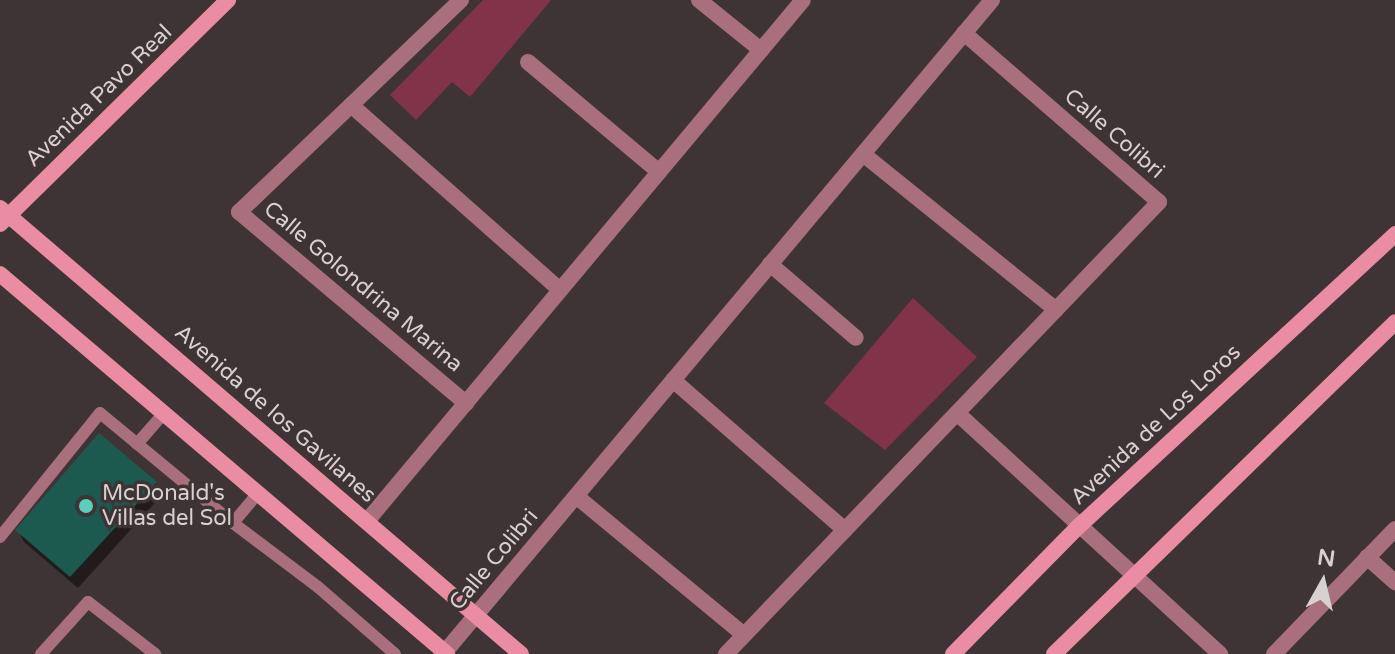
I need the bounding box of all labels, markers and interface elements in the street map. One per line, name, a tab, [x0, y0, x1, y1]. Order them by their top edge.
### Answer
street label: Avenida Pavo Real	[20, 19, 178, 173]
street label: Calle Colibri	[1059, 83, 1169, 185]
street label: Calle Golondrina Marina	[258, 196, 468, 378]
street label: Avenida de los Gavilanes	[169, 319, 381, 509]
street label: Avenida de Los Loros	[1065, 339, 1247, 511]
place label: McDonald's Villas del Sol	[102, 480, 232, 532]
marker: McDonald's Villas del Sol	[77, 497, 95, 515]
street label: Calle Colibri	[444, 504, 544, 616]
north arrow	[1283, 542, 1363, 622]
text: N	[1316, 544, 1337, 572]

